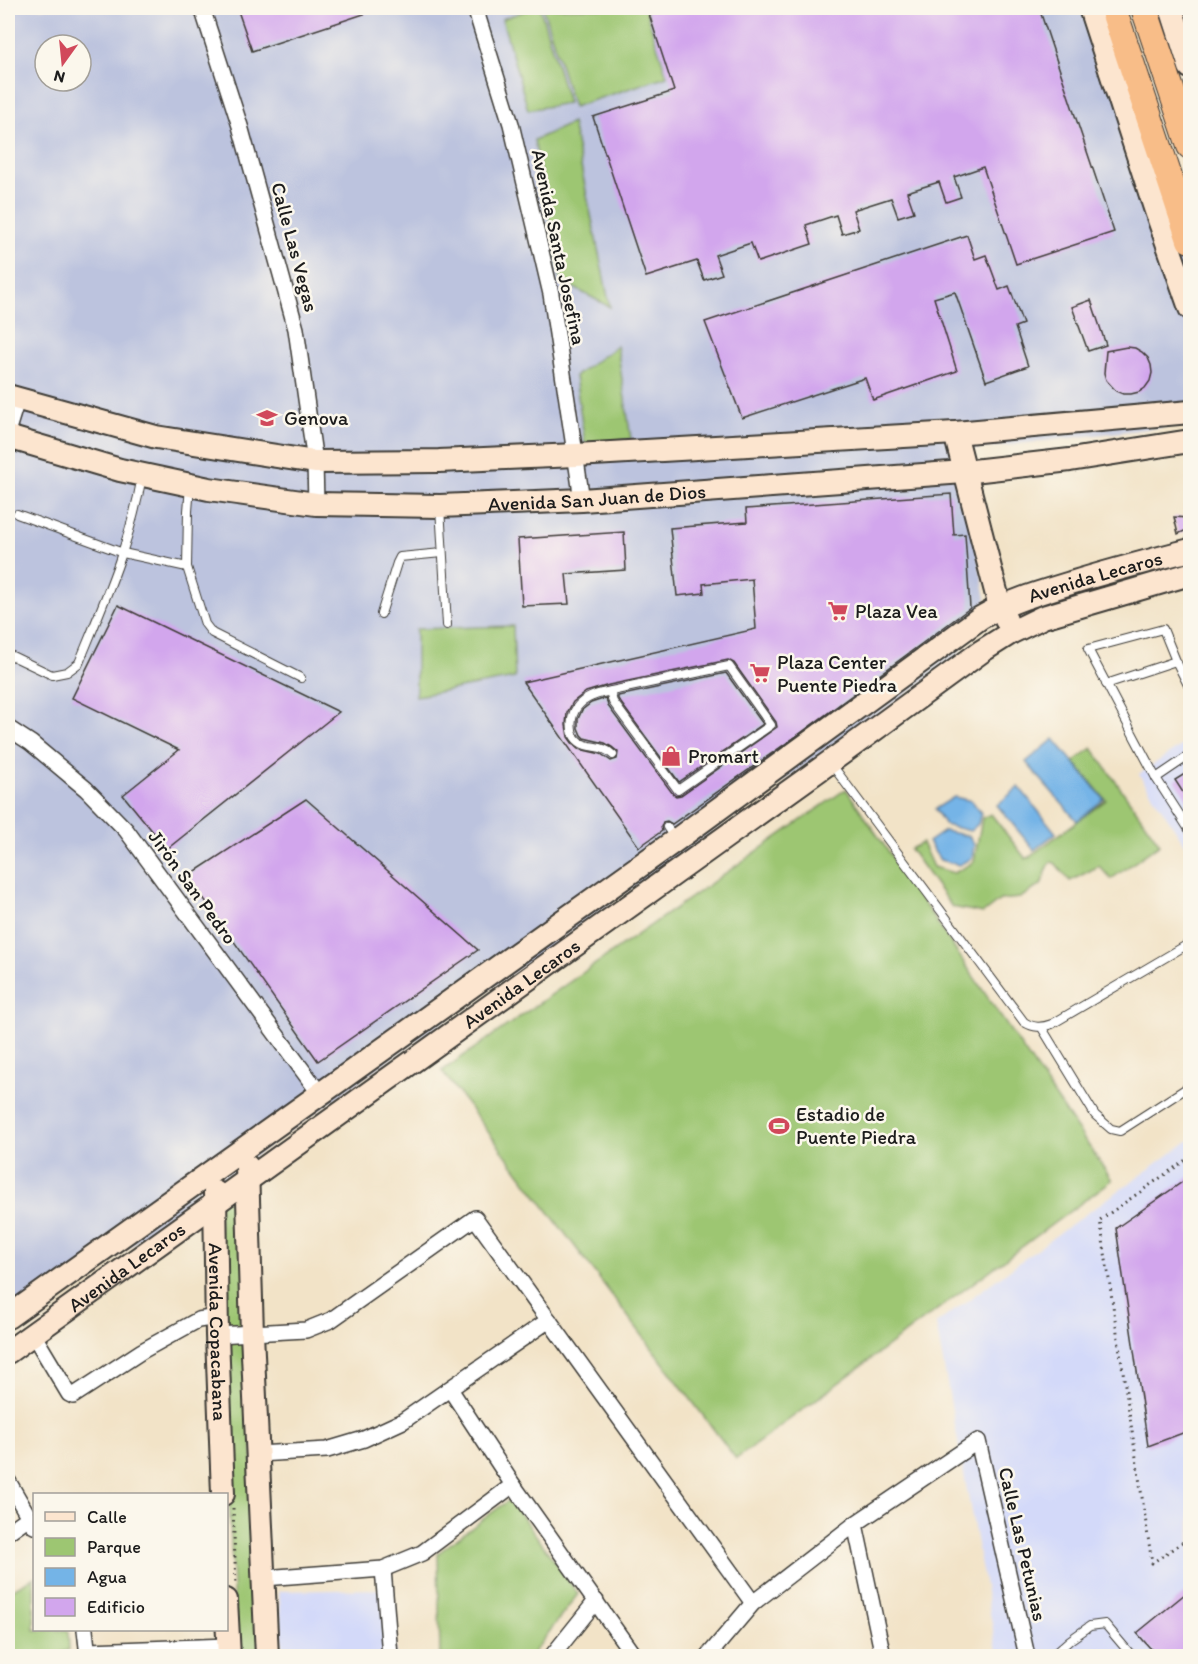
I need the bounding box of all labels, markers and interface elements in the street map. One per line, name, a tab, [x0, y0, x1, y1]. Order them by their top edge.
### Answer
north arrow	[33, 33, 93, 93]
text: N	[52, 66, 67, 88]
street label: Avenida Santa Josefina	[527, 147, 591, 347]
street label: Calle Las Vegas	[266, 180, 324, 314]
school or university icon: Genova	[255, 406, 279, 430]
place label: Genova	[284, 406, 349, 430]
street label: Avenida San Juan de Dios	[487, 479, 707, 516]
street label: Avenida Lecaros	[1025, 546, 1165, 608]
supermarket icon: Plaza Vea	[826, 599, 850, 623]
place label: Plaza Vea	[855, 599, 938, 623]
place label: Plaza Center Puente Piedra	[777, 650, 898, 697]
supermarket icon: Plaza Center Puente Piedra	[748, 661, 772, 685]
shop icon: Promart	[659, 744, 683, 768]
place label: Promart	[688, 744, 759, 768]
street label: Jirón San Pedro	[144, 825, 242, 949]
street label: Avenida Lecaros	[458, 933, 585, 1034]
place label: Estadio de Puente Piedra	[796, 1102, 917, 1149]
sports icon: Estadio de Puente Piedra	[767, 1114, 791, 1138]
street label: Avenida Lecaros	[63, 1217, 190, 1317]
street label: Avenida Copacabana	[204, 1243, 232, 1422]
street label: Calle Las Petunias	[994, 1465, 1052, 1623]
legend	[33, 1493, 228, 1631]
text: Calle	[87, 1506, 127, 1528]
text: Parque	[87, 1536, 141, 1558]
text: Agua	[87, 1566, 127, 1588]
text: Edificio	[87, 1596, 145, 1618]

